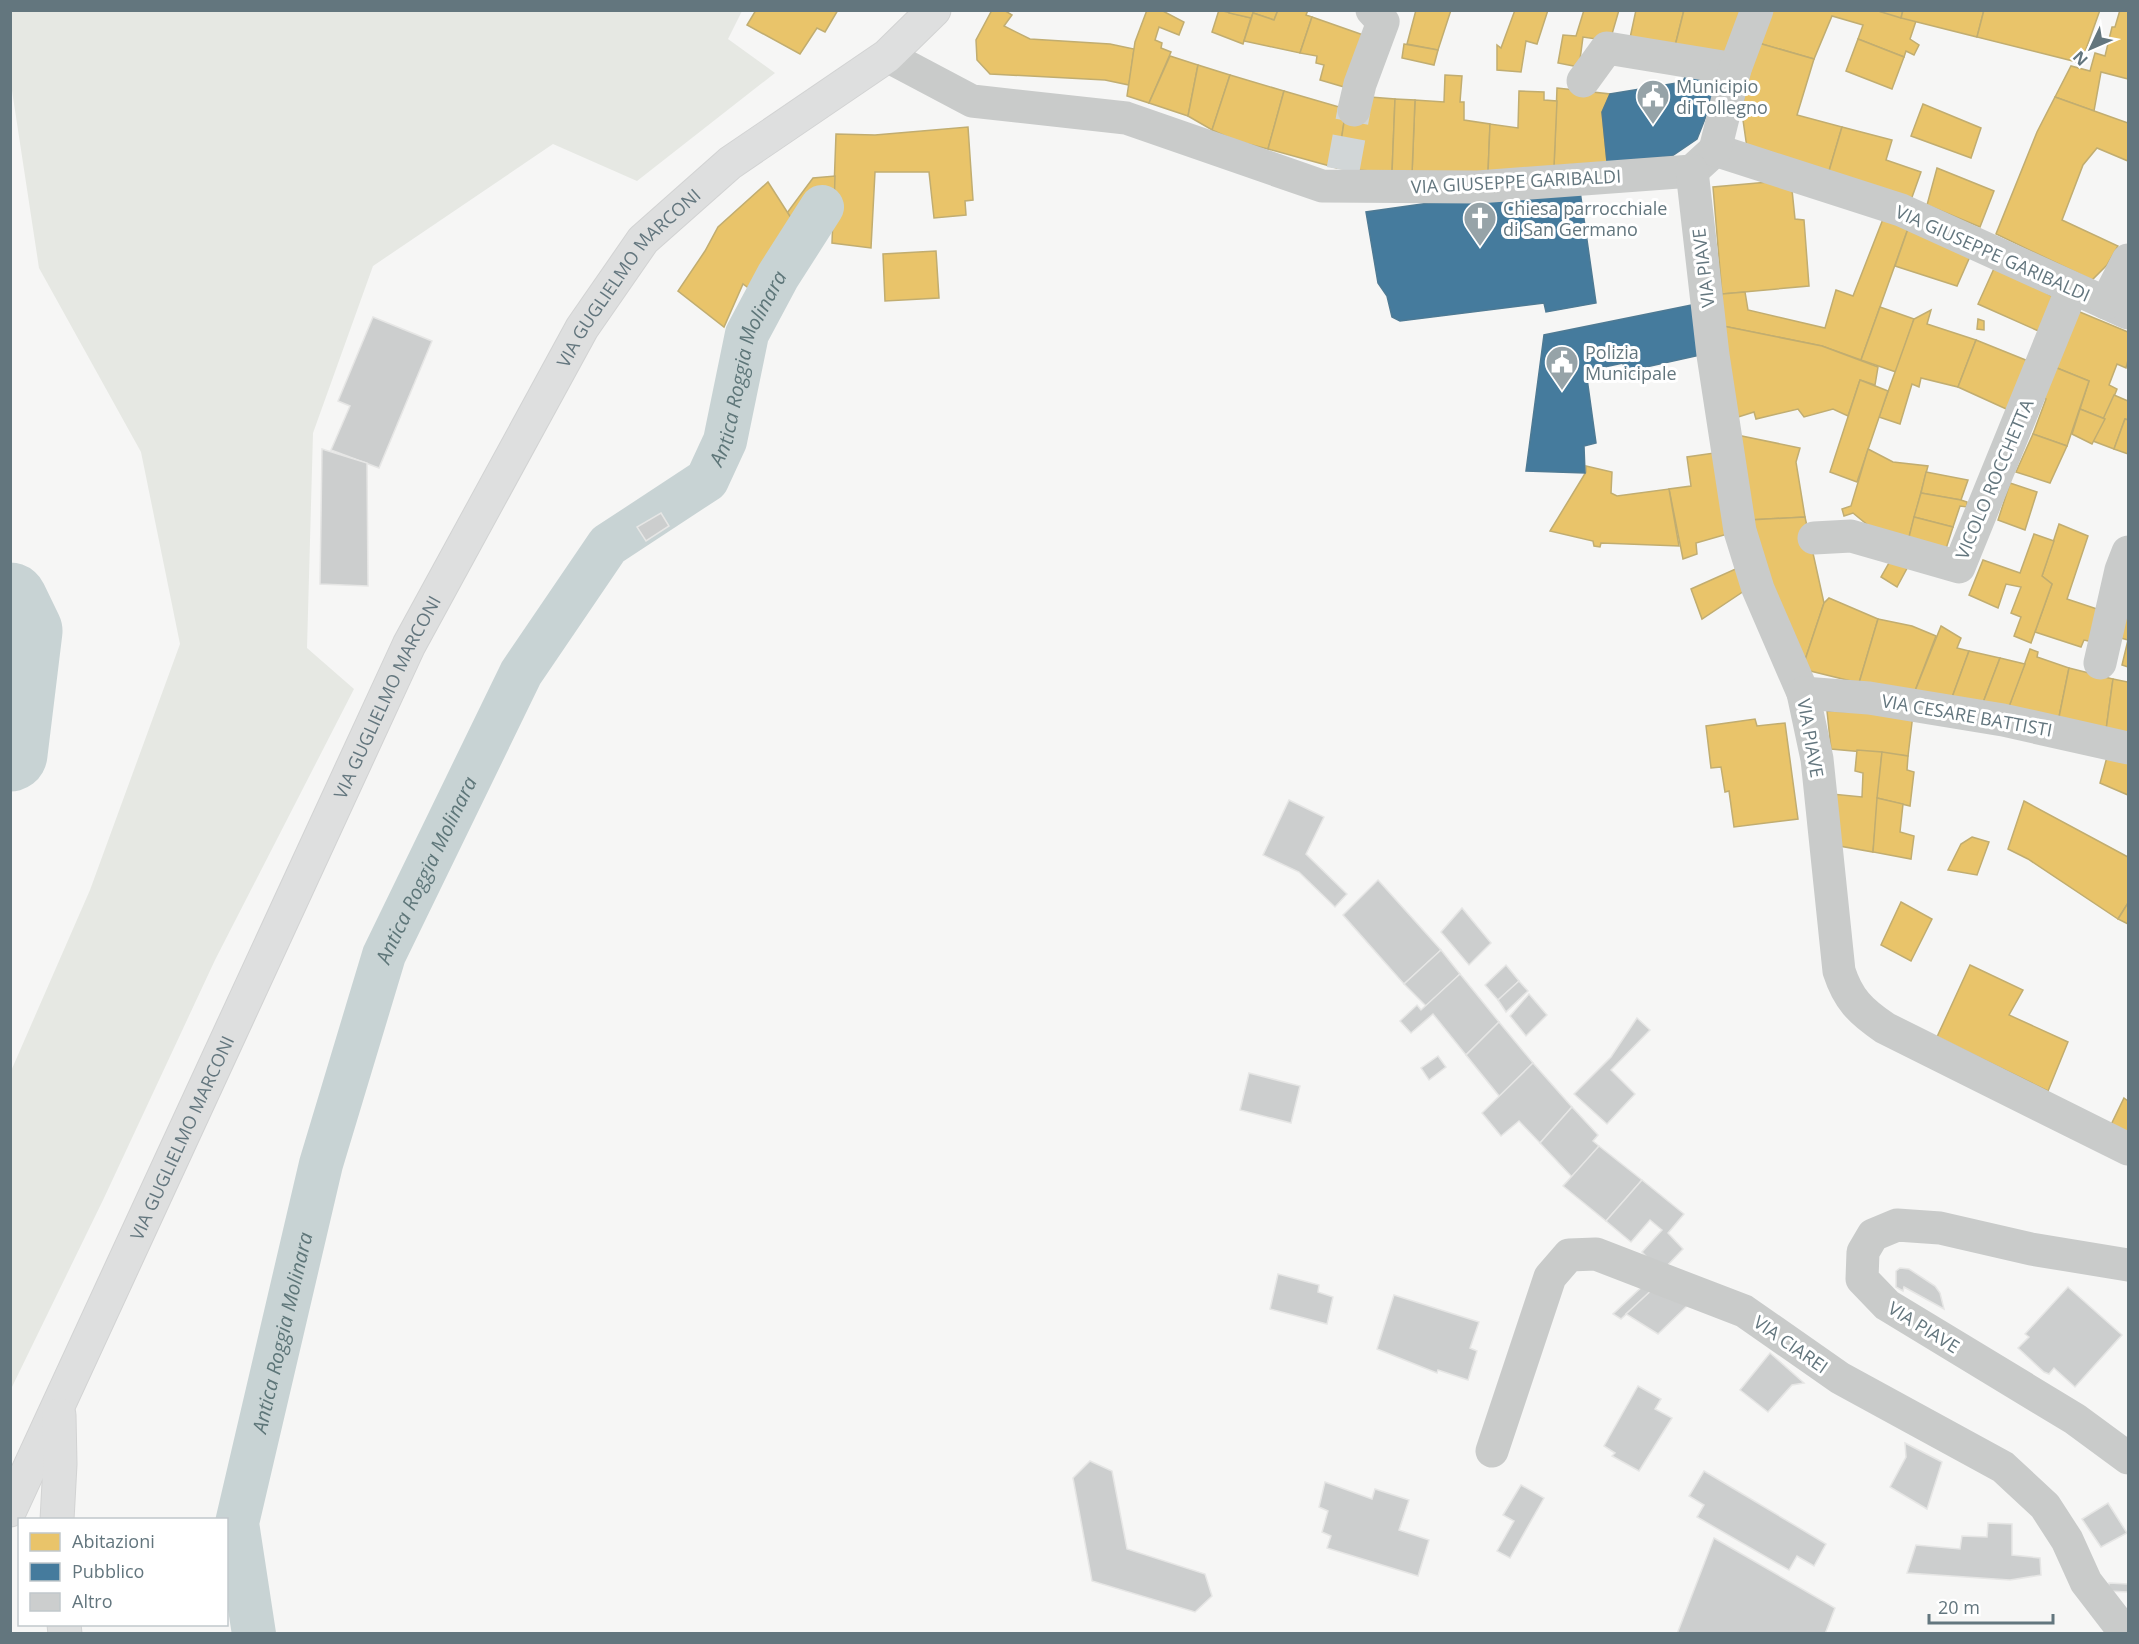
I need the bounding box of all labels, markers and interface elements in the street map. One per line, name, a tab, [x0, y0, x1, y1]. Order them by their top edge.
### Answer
north arrow	[2061, 18, 2121, 78]
text: N	[2068, 46, 2093, 71]
place label: Municipio di Tollegno	[1676, 74, 1768, 119]
public building icon: Municipio di Tollegno	[1635, 78, 1671, 125]
street label: VIA GIUSEPPE GARIBALDI	[1410, 164, 1622, 198]
street label: VIA GUGLIELMO MARCONI	[551, 183, 705, 372]
place label: Chiesa parrocchiale di San Germano	[1503, 196, 1667, 241]
street label: VIA GIUSEPPE GARIBALDI	[1892, 199, 2094, 307]
church icon: Chiesa parrocchiale di San Germano	[1462, 200, 1498, 247]
street label: VIA PIAVE	[1686, 227, 1720, 309]
water label: Antica Roggia Molinara	[701, 266, 792, 472]
place label: Polizia Municipale	[1585, 340, 1677, 385]
public building icon: Polizia Municipale	[1544, 344, 1580, 391]
street label: VICOLO ROCCHETTA	[1949, 395, 2039, 563]
street label: VIA GUGLIELMO MARCONI	[328, 591, 446, 802]
street label: VIA CESARE BATTISTI	[1880, 688, 2054, 742]
street label: VIA PIAVE	[1792, 697, 1830, 779]
water label: Antica Roggia Molinara	[368, 772, 482, 968]
street label: VIA GUGLIELMO MARCONI	[124, 1032, 239, 1244]
water label: Antica Roggia Molinara	[245, 1229, 318, 1437]
street label: VIA PIAVE	[1884, 1296, 1964, 1358]
street label: VIA CIAREI	[1749, 1310, 1833, 1378]
legend	[18, 1518, 228, 1626]
text: Abitazioni	[72, 1529, 155, 1553]
text: Pubblico	[72, 1559, 144, 1583]
scale bar	[1929, 1587, 2054, 1625]
text: Altro	[72, 1589, 113, 1613]
text: 20 m	[1938, 1595, 1980, 1619]

